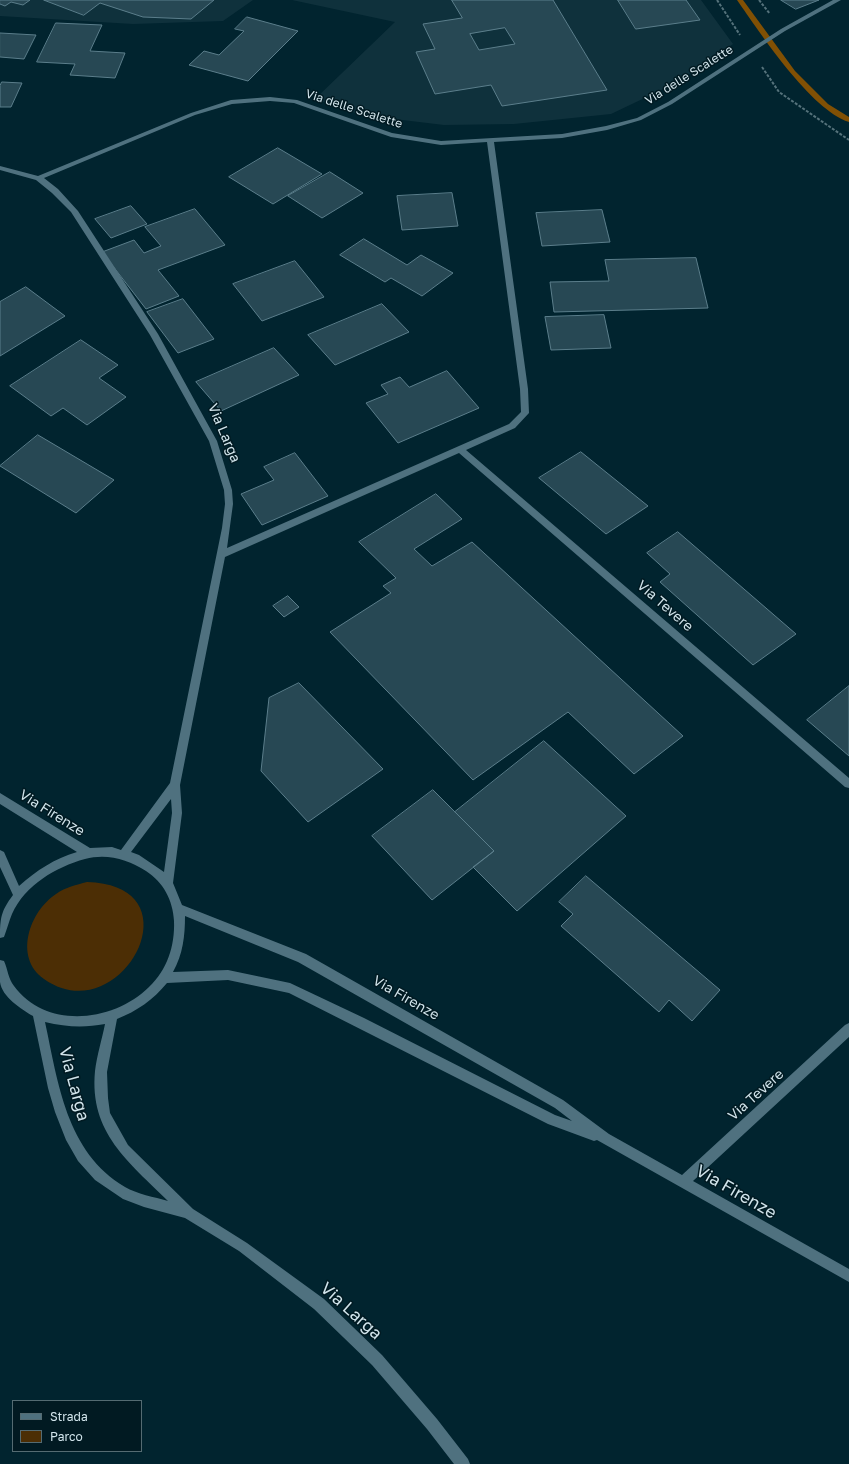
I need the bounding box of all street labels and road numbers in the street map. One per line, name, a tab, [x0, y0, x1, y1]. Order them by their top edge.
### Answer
street label: Via delle Scalette	[642, 42, 736, 108]
street label: Via delle Scalette	[304, 87, 404, 131]
street label: Via Larga	[204, 401, 244, 465]
street label: Via Tevere	[633, 577, 697, 635]
street label: Via Firenze	[16, 786, 88, 840]
street label: Via Firenze	[370, 972, 442, 1024]
street label: Via Larga	[54, 1045, 94, 1123]
street label: Via Tevere	[725, 1066, 787, 1124]
street label: Via Firenze	[692, 1161, 780, 1223]
street label: Via Larga	[316, 1278, 386, 1344]

